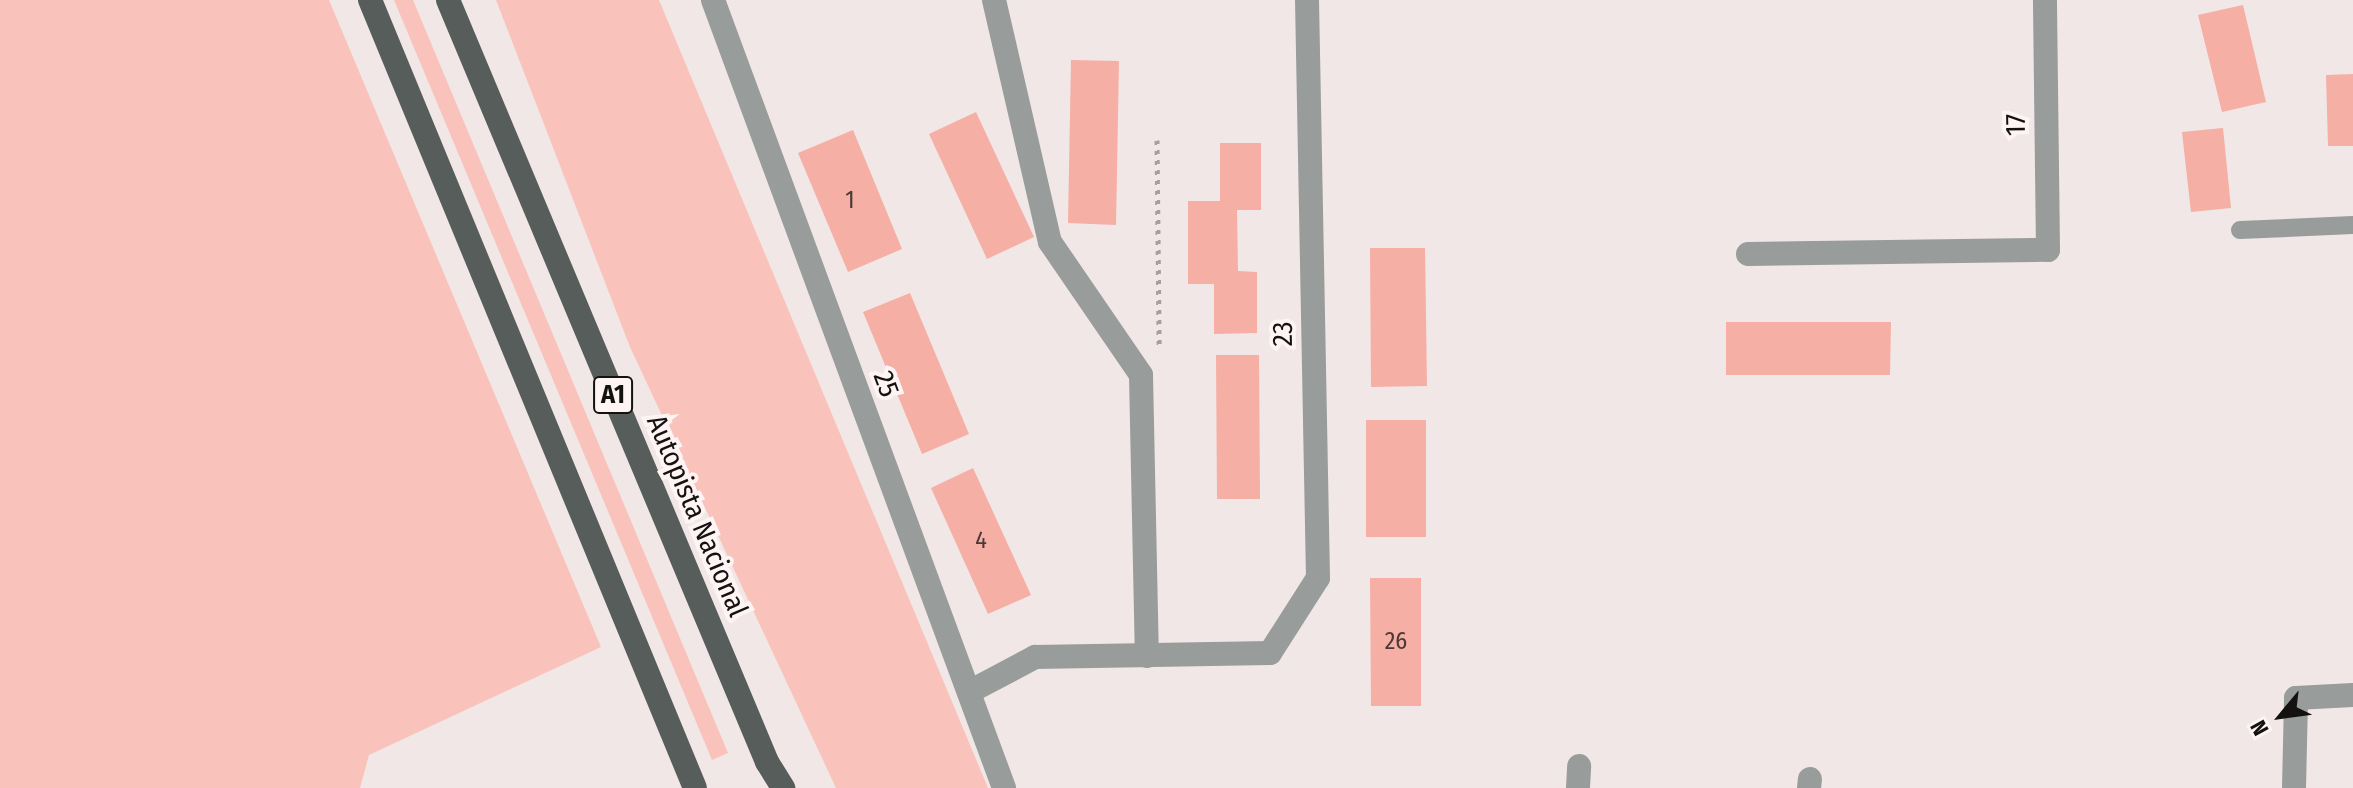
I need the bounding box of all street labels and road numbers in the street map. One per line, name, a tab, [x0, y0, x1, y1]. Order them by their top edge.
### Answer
street label: 17	[1999, 114, 2033, 136]
street label: 23	[1266, 321, 1300, 347]
street label: 25	[866, 366, 906, 402]
road number: A1	[593, 373, 633, 417]
street label: Autopista Nacional	[639, 410, 755, 622]

